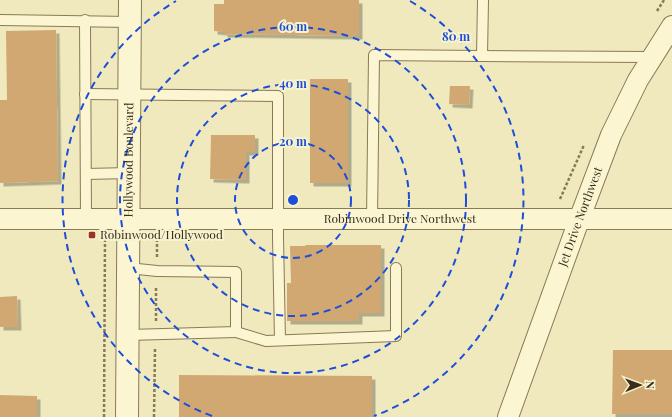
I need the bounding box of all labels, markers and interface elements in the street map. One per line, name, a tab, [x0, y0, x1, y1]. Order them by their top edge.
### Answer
text: 60 m	[279, 18, 307, 34]
text: 80 m	[442, 28, 470, 44]
text: 40 m	[279, 75, 307, 91]
street label: Hollywood Boulevard	[119, 103, 136, 217]
text: 20 m	[279, 133, 307, 149]
street label: Jet Drive Northwest	[554, 163, 606, 270]
centre of rings	[286, 193, 300, 207]
street label: Robinwood Drive Northwest	[324, 210, 477, 226]
place label: Robinwood/Hollywood	[100, 226, 223, 242]
marker: Robinwood/Hollywood	[87, 230, 97, 240]
north arrow	[620, 365, 660, 405]
text: N	[643, 381, 658, 389]

